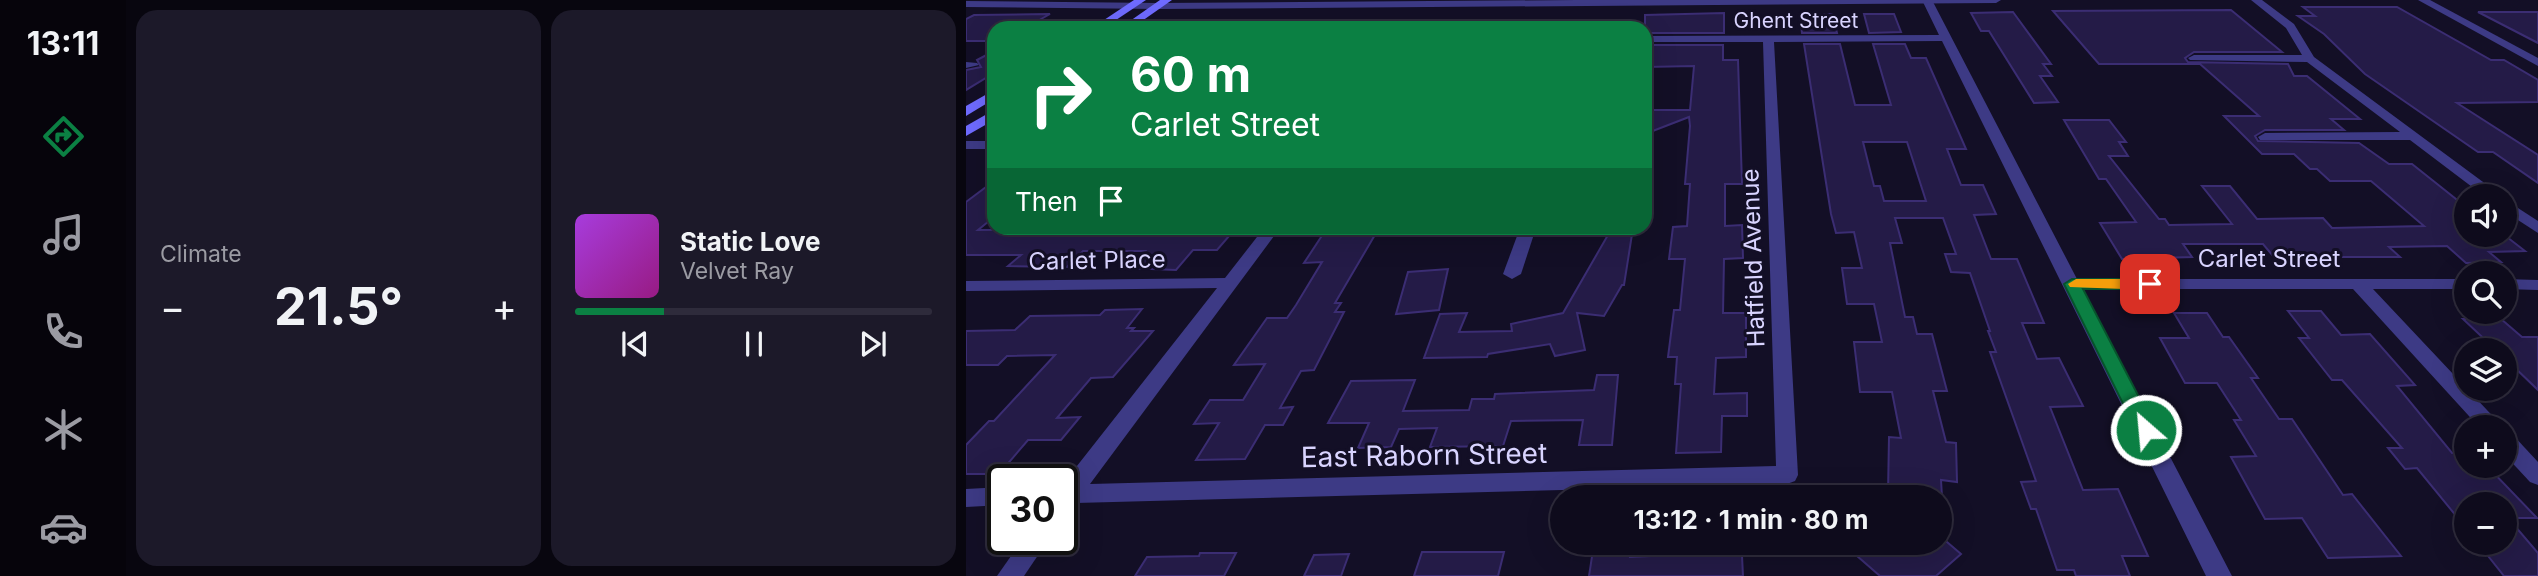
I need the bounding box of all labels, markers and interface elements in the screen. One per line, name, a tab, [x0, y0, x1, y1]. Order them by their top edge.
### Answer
street label: Ghent Street	[1734, 8, 1859, 33]
text: 13:11	[27, 24, 99, 63]
text: 60 m	[1130, 45, 1251, 104]
icon: right	[1015, 49, 1106, 140]
text: Carlet Street	[1130, 105, 1320, 144]
icon: directions	[39, 112, 88, 161]
street label: Hatfield Avenue	[1735, 168, 1771, 348]
icon: arrive	[1092, 182, 1130, 220]
map controls	[2454, 184, 2517, 555]
button: sound	[2454, 184, 2517, 247]
text: Then	[1015, 186, 1078, 217]
icon: music	[39, 210, 88, 259]
text: Static Love	[680, 226, 821, 257]
text: Climate	[160, 240, 242, 268]
street label: Carlet Place	[1028, 244, 1166, 276]
street label: Carlet Street	[2198, 244, 2340, 273]
pin	[2120, 254, 2180, 314]
text: Velvet Ray	[680, 257, 794, 285]
button: search	[2454, 261, 2517, 324]
icon: arrive	[2131, 265, 2169, 303]
text: 21.5°	[274, 275, 403, 338]
text: −	[160, 284, 185, 330]
text: +	[492, 284, 517, 330]
icon: phone	[39, 307, 88, 356]
icon: previous	[616, 325, 654, 363]
icon: pause	[735, 325, 773, 363]
icon: next	[854, 325, 892, 363]
button: layers	[2454, 338, 2517, 401]
position arrow	[2109, 393, 2183, 467]
icon: climate	[39, 405, 88, 454]
button: +	[2454, 415, 2517, 478]
street label: East Raborn Street	[1301, 436, 1547, 474]
speed limit sign: 30	[987, 464, 1078, 555]
button: −	[2454, 492, 2517, 555]
icon: car	[39, 503, 88, 552]
text: 13:12 · 1 min · 80 m	[1634, 504, 1868, 535]

